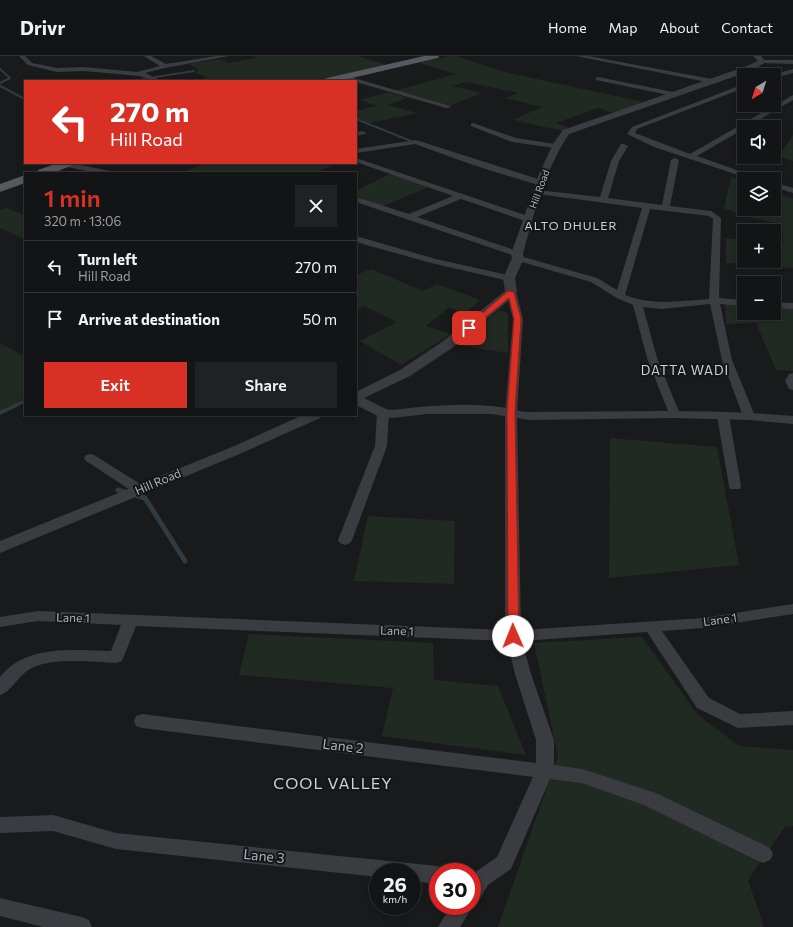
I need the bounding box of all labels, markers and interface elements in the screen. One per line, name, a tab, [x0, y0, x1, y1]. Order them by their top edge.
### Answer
text: Drivr	[20, 16, 65, 39]
text: Home	[548, 19, 587, 36]
text: Map	[609, 19, 637, 36]
text: About	[659, 19, 699, 36]
text: Contact	[721, 19, 773, 36]
north arrow	[737, 68, 781, 112]
map controls	[737, 68, 781, 320]
text: 270 m	[110, 94, 189, 128]
icon: left	[44, 96, 96, 148]
button: sound	[737, 120, 781, 164]
text: Hill Road	[110, 128, 183, 150]
street label: Hill Road	[526, 168, 552, 210]
button: layers	[737, 172, 781, 216]
text: 1 min	[44, 183, 101, 212]
button: close	[295, 185, 337, 227]
text: 320 m · 13:06	[44, 213, 121, 229]
district label: ALTO DHULER	[524, 218, 618, 232]
button: +	[737, 224, 781, 268]
text: Turn left	[78, 250, 137, 268]
icon: left	[44, 256, 66, 278]
text: 270 m	[295, 258, 337, 276]
text: Hill Road	[78, 268, 131, 284]
button: −	[737, 276, 781, 320]
icon: arrive	[44, 308, 66, 330]
text: Arrive at destination	[78, 310, 220, 328]
text: 50 m	[303, 310, 337, 328]
pin	[452, 311, 486, 345]
icon: arrive	[458, 317, 480, 339]
button: Exit	[44, 362, 187, 408]
button: Share	[195, 362, 337, 408]
district label: DATTA WADI	[641, 362, 729, 378]
street label: Hill Road	[133, 465, 183, 497]
street label: Lane 1	[56, 609, 90, 625]
street label: Lane 1	[702, 610, 738, 628]
position arrow	[492, 615, 534, 657]
street label: Lane 1	[380, 622, 414, 638]
street label: Lane 2	[322, 735, 365, 756]
district label: COOL VALLEY	[273, 773, 393, 792]
street label: Lane 3	[243, 845, 286, 866]
speed limit sign: 30	[429, 863, 481, 915]
text: 26	[383, 872, 407, 896]
text: km/h	[383, 893, 407, 905]

